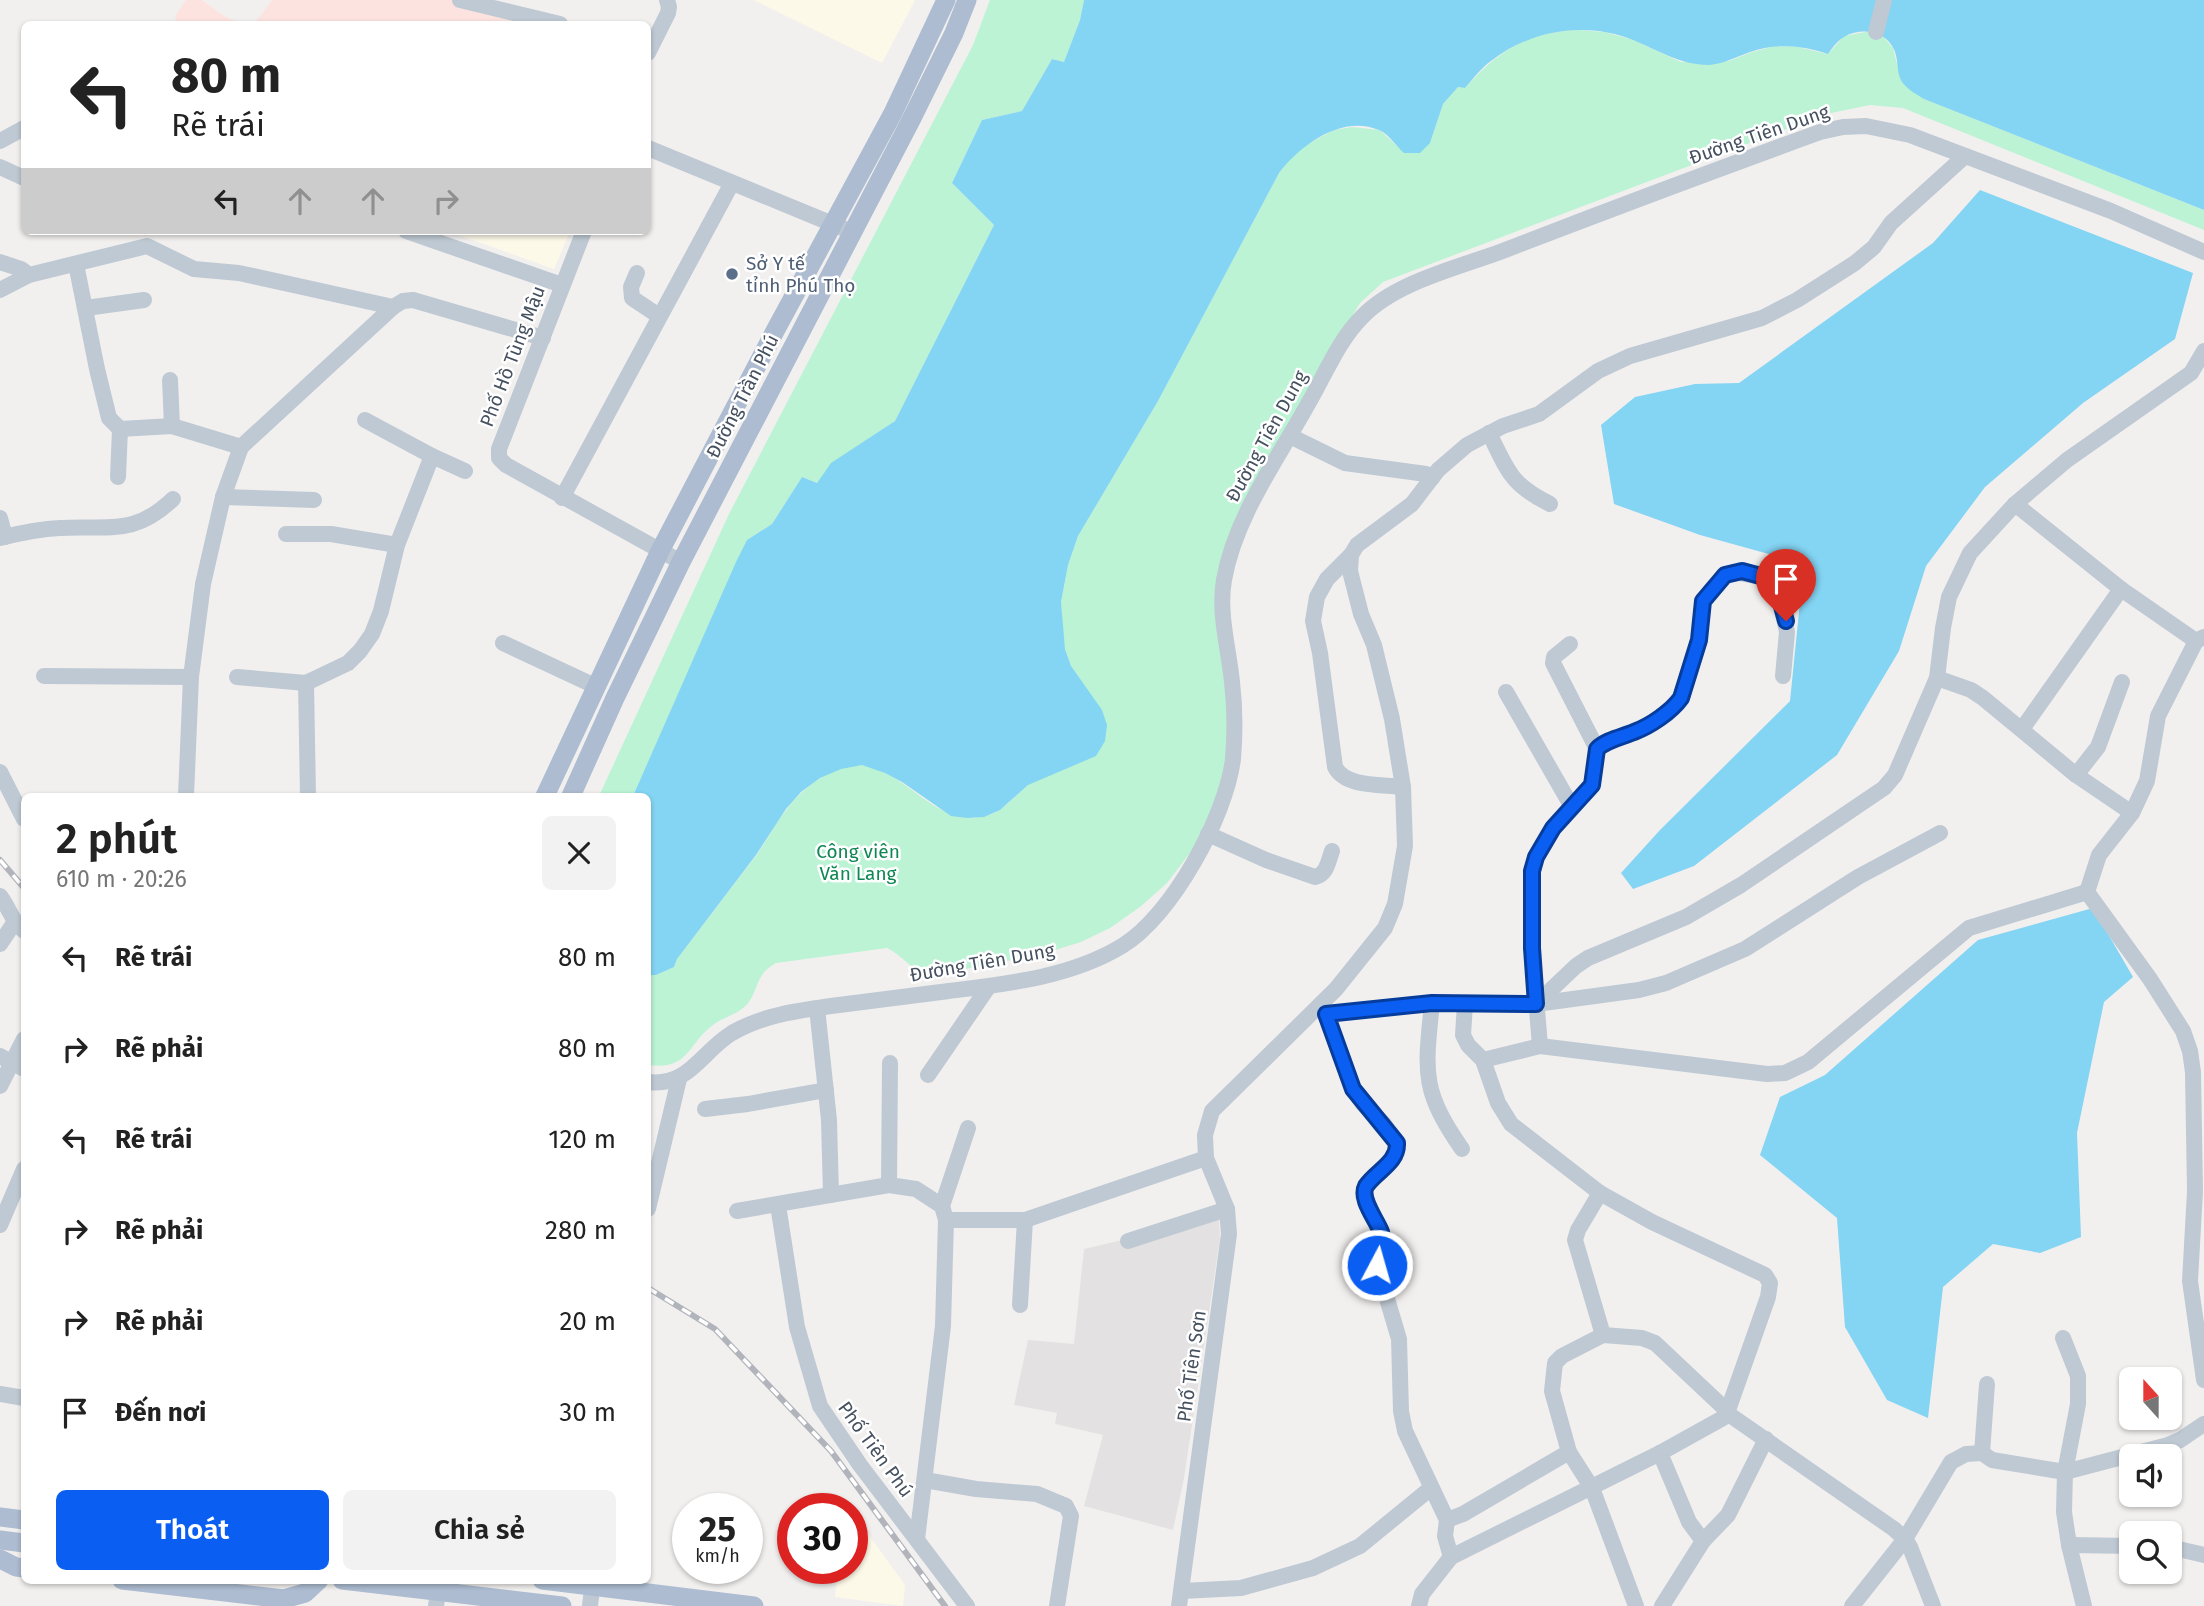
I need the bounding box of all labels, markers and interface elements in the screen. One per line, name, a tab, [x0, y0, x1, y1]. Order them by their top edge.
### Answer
text: 80 m	[171, 46, 281, 105]
icon: left	[56, 49, 147, 140]
street label: Đường Tiên Dung	[1686, 100, 1832, 169]
text: Rẽ trái	[171, 106, 265, 144]
icon: left	[208, 182, 246, 220]
icon: ahead	[281, 182, 319, 220]
icon: ahead	[354, 182, 392, 220]
icon: right	[427, 182, 465, 220]
place label: Sở Y tế tỉnh Phú Thọ	[746, 252, 855, 297]
marker: Sở Y tế tỉnh Phú Thọ	[724, 266, 740, 282]
street label: Phố Hồ Tùng Mậu	[475, 282, 550, 430]
street label: Đường Trần Phú	[701, 330, 784, 462]
street label: Đường Tiên Dung	[1221, 366, 1312, 506]
pin	[1756, 549, 1816, 621]
icon: arrive	[1767, 560, 1805, 598]
text: 2 phút	[56, 814, 177, 864]
button: close	[542, 816, 616, 890]
park label: Công viên Văn Lang	[816, 840, 900, 885]
text: 610 m · 20:26	[56, 865, 187, 893]
street label: Đường Tiên Dung	[908, 938, 1057, 987]
icon: left	[56, 939, 94, 977]
text: Rẽ trái	[115, 942, 192, 973]
text: 80 m	[558, 942, 616, 973]
icon: right	[56, 1030, 94, 1068]
text: Rẽ phải	[115, 1033, 203, 1064]
text: 80 m	[558, 1033, 616, 1064]
icon: left	[56, 1121, 94, 1159]
text: Rẽ trái	[115, 1124, 192, 1155]
text: 120 m	[548, 1124, 616, 1155]
icon: right	[56, 1212, 94, 1250]
text: Rẽ phải	[115, 1215, 203, 1246]
text: 280 m	[545, 1215, 616, 1246]
position arrow	[1340, 1228, 1414, 1302]
icon: right	[56, 1303, 94, 1341]
text: Rẽ phải	[115, 1306, 203, 1337]
text: 20 m	[559, 1306, 616, 1337]
street label: Phố Tiên Sơn	[1172, 1309, 1211, 1423]
north arrow	[2119, 1367, 2182, 1430]
map controls	[2119, 1367, 2182, 1584]
icon: arrive	[56, 1394, 94, 1432]
text: Đến nơi	[115, 1397, 206, 1428]
text: 30 m	[559, 1397, 616, 1428]
street label: Phố Tiên Phú	[833, 1397, 918, 1502]
button: sound	[2119, 1444, 2182, 1507]
button: Thoát	[56, 1490, 329, 1570]
button: Chia sẻ	[343, 1490, 616, 1570]
speed limit sign: 30	[777, 1493, 868, 1584]
text: 25	[699, 1508, 736, 1550]
button: search	[2119, 1521, 2182, 1584]
text: km/h	[695, 1545, 740, 1567]

